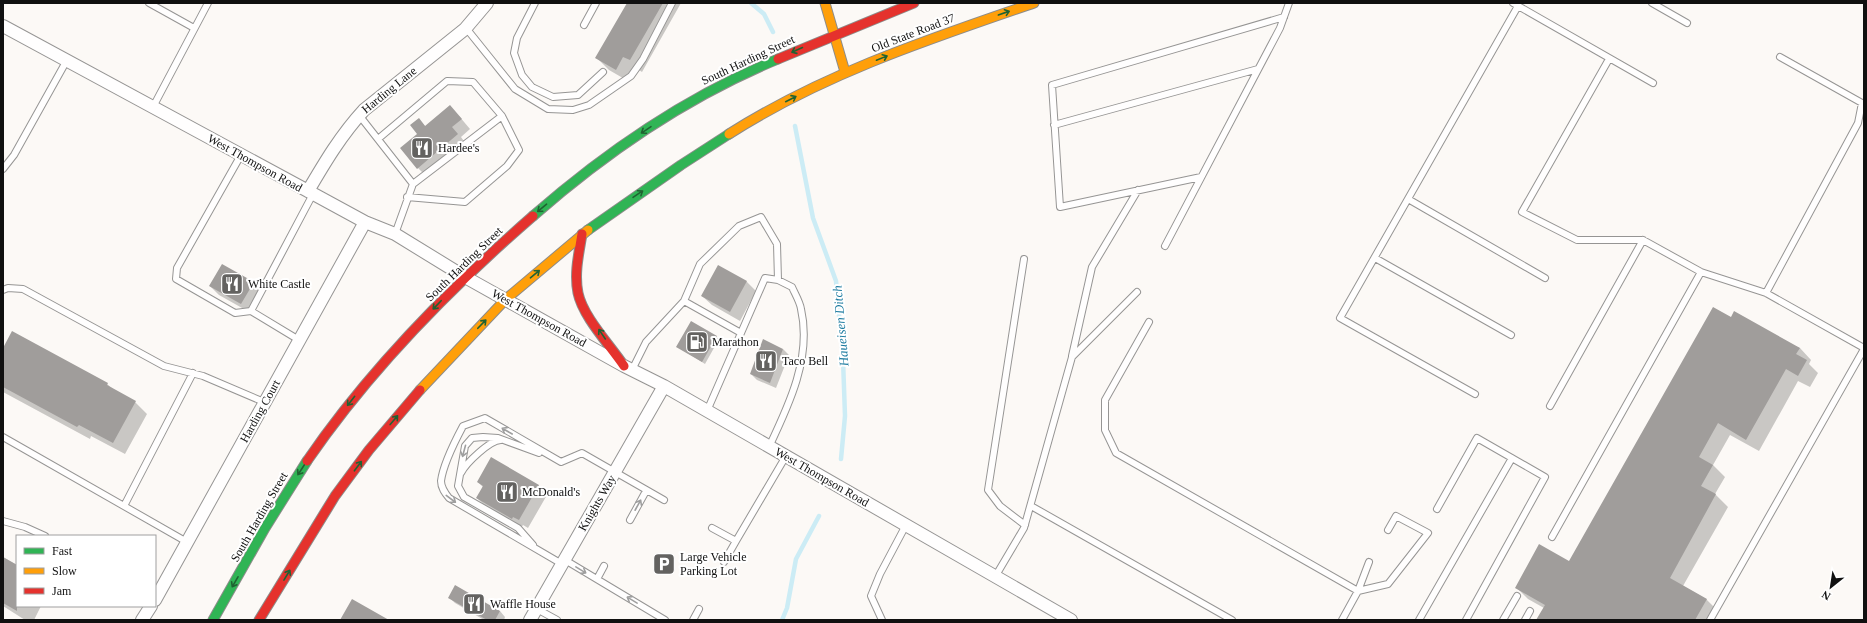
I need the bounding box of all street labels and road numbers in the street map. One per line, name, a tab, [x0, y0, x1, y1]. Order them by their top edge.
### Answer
street label: Old State Road 37	[869, 11, 957, 55]
street label: South Harding Street	[699, 32, 797, 88]
street label: Harding Lane	[359, 64, 419, 116]
street label: West Thompson Road	[205, 131, 305, 195]
street label: South Harding Street	[423, 223, 506, 304]
street label: West Thompson Road	[489, 286, 589, 350]
street label: Harding Court	[237, 377, 283, 445]
street label: West Thompson Road	[773, 444, 871, 510]
street label: South Harding Street	[228, 469, 291, 564]
street label: Knights Way	[575, 472, 619, 534]

